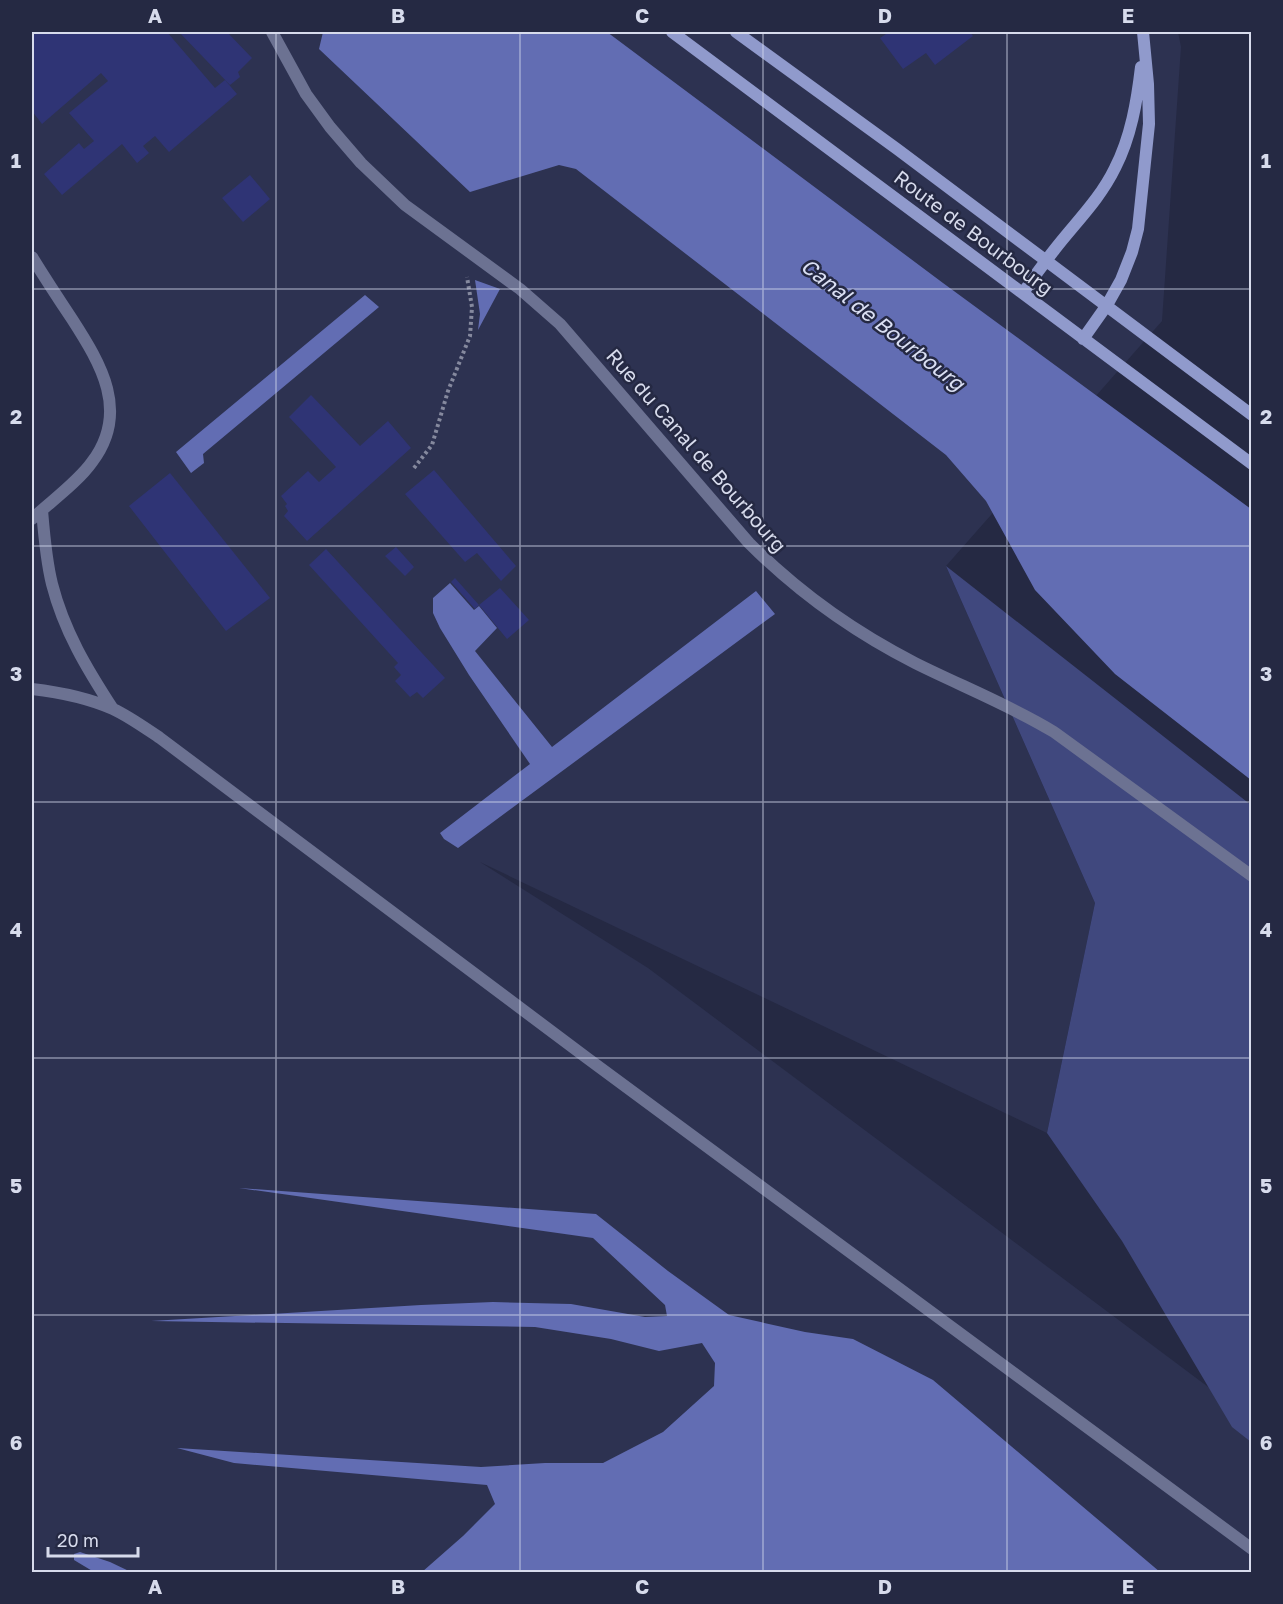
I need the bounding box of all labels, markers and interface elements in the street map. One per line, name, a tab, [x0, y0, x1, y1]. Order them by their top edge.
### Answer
text: A	[148, 3, 162, 27]
text: B	[391, 3, 405, 27]
text: C	[635, 3, 649, 27]
text: D	[878, 3, 892, 27]
text: E	[1122, 3, 1134, 27]
text: 1	[11, 148, 21, 172]
text: 1	[1261, 148, 1271, 172]
street label: Route de Bourbourg	[890, 164, 1058, 300]
water label: Canal de Bourbourg	[796, 252, 971, 397]
street label: Rue du Canal de Bourbourg	[602, 343, 792, 557]
text: 2	[10, 404, 22, 428]
text: 2	[1260, 404, 1272, 428]
text: 3	[10, 661, 22, 685]
text: 3	[1260, 661, 1272, 685]
text: 4	[10, 917, 22, 941]
text: 4	[1260, 917, 1272, 941]
text: 5	[10, 1173, 22, 1197]
text: 5	[1260, 1173, 1272, 1197]
text: 6	[10, 1430, 22, 1454]
text: 6	[1260, 1430, 1272, 1454]
scale bar	[48, 1520, 138, 1558]
text: 20 m	[57, 1529, 99, 1551]
text: A	[148, 1574, 162, 1598]
text: B	[391, 1574, 405, 1598]
text: C	[635, 1574, 649, 1598]
text: D	[878, 1574, 892, 1598]
text: E	[1122, 1574, 1134, 1598]

